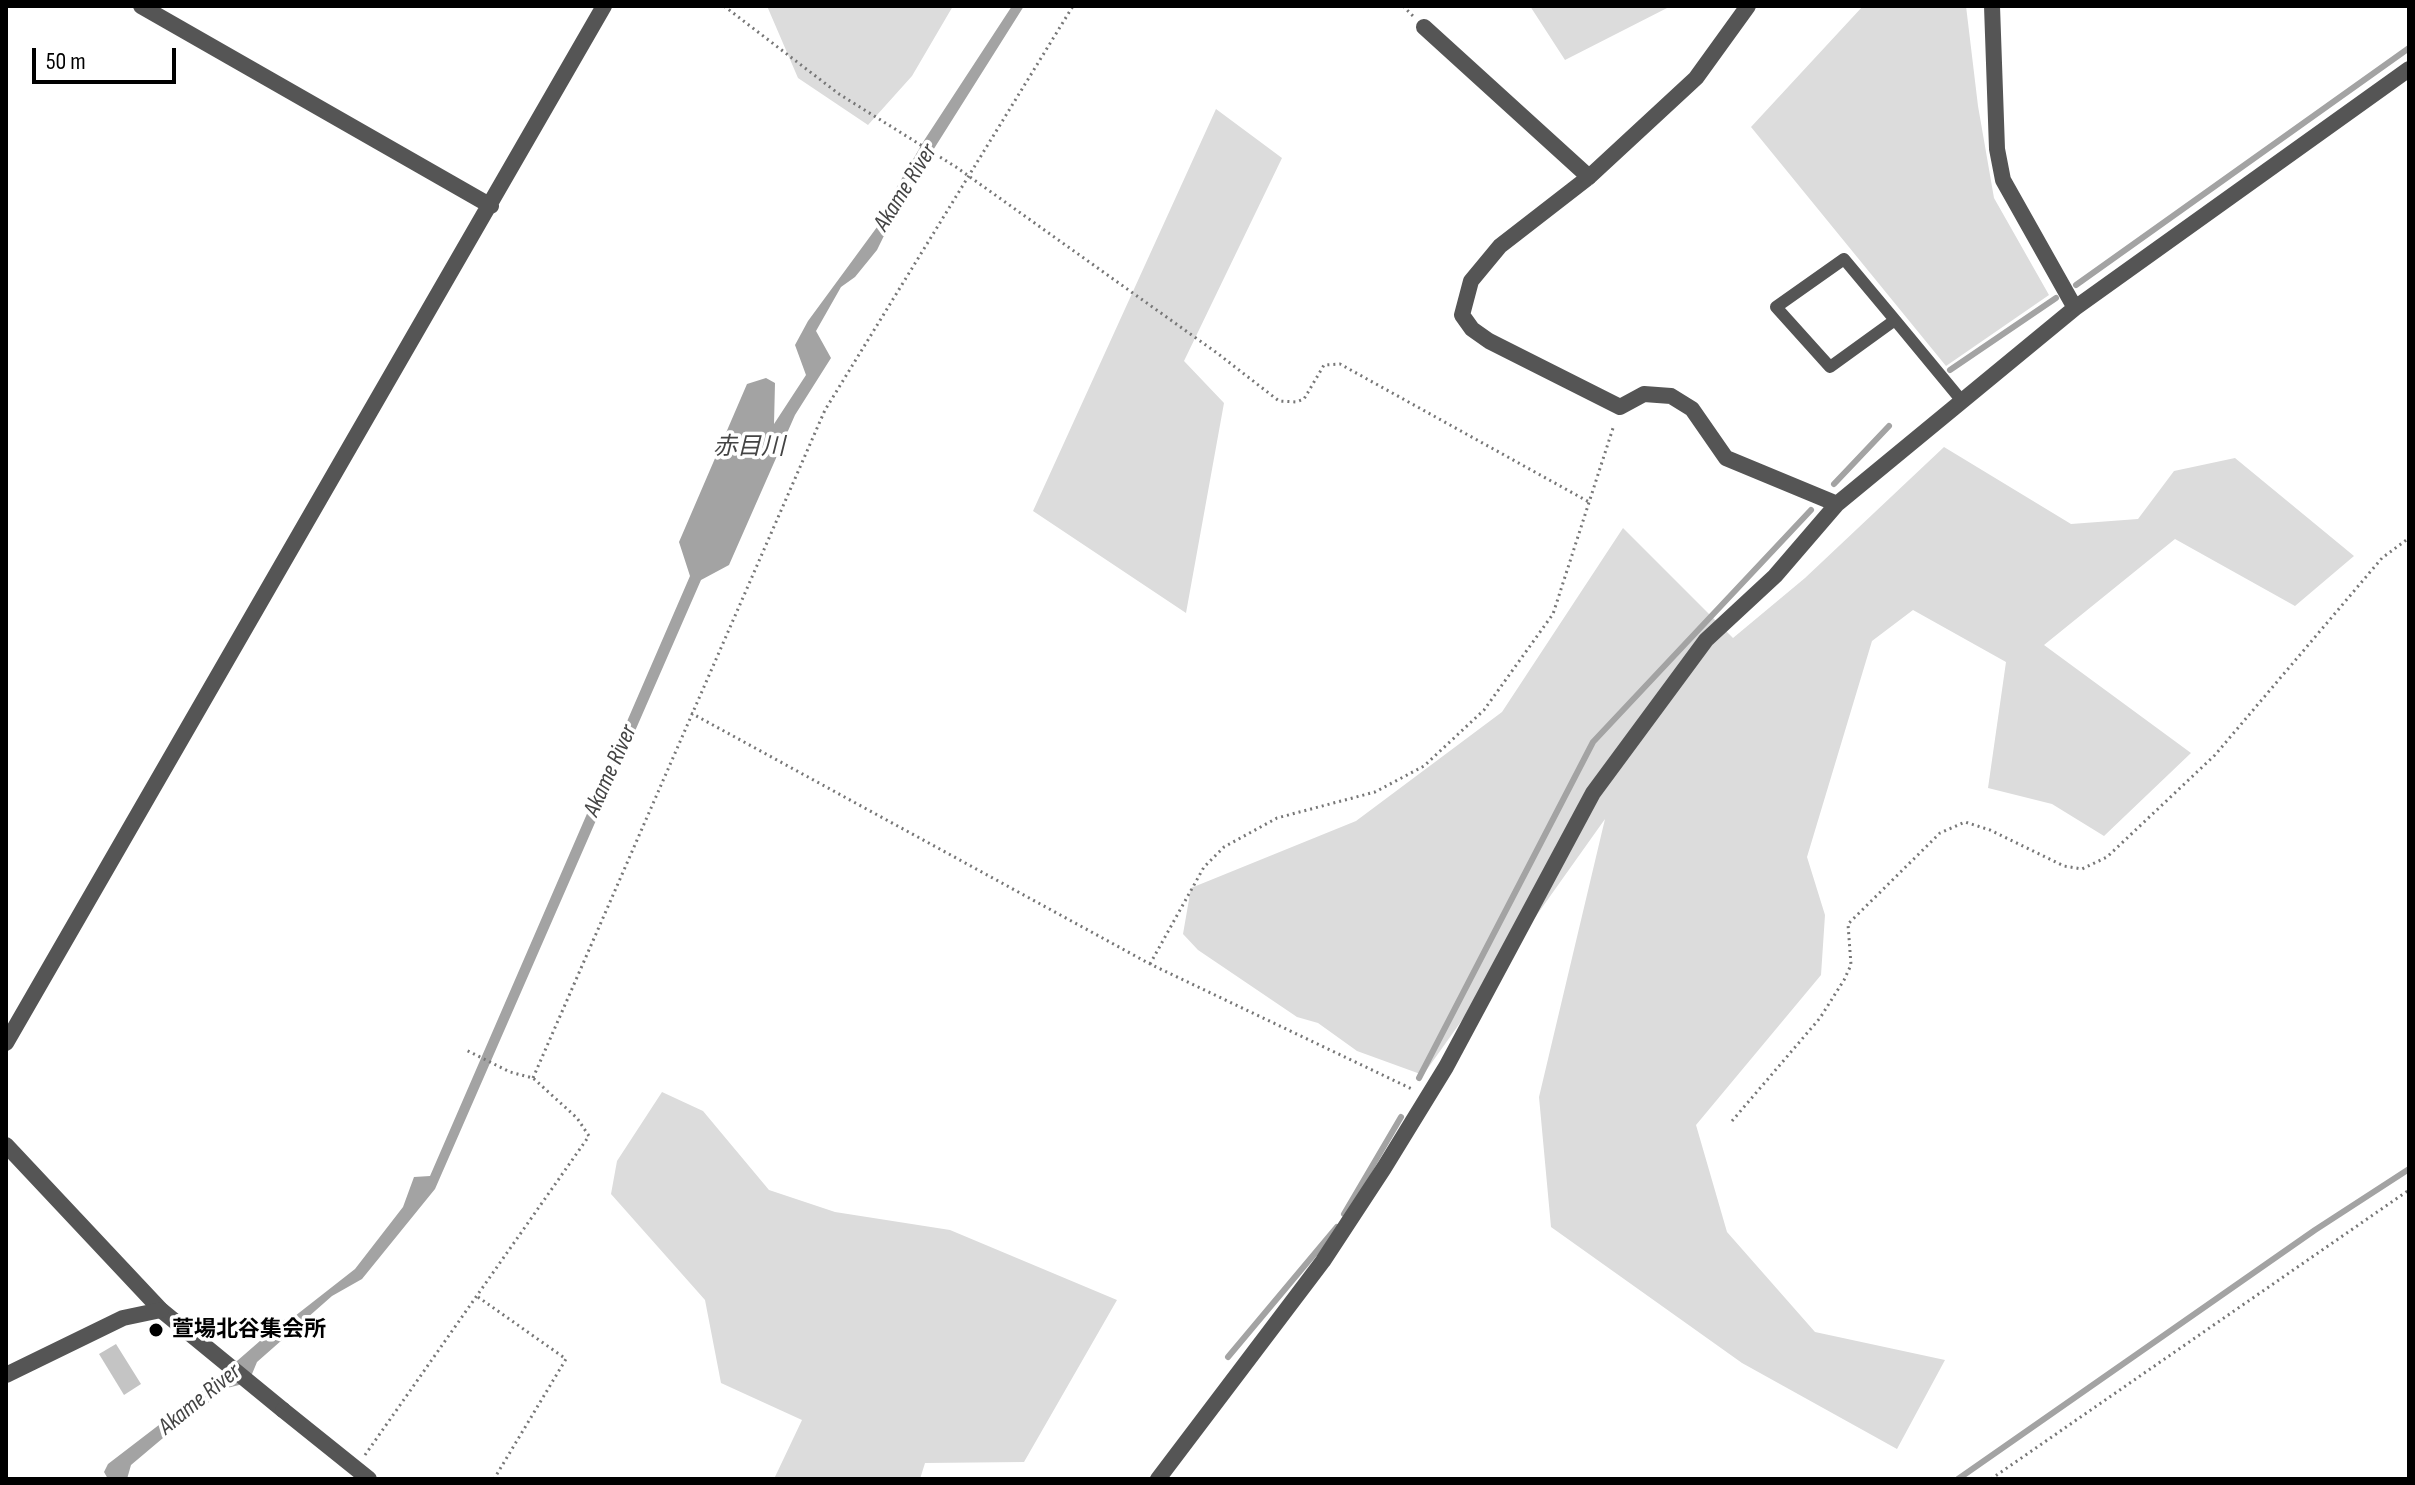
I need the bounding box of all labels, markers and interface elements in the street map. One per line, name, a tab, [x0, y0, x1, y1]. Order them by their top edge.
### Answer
scale bar	[36, 32, 180, 82]
text: 50 m	[46, 47, 86, 76]
water label: Akame River	[868, 139, 944, 237]
water label: 赤目川	[713, 434, 785, 462]
water label: Akame River	[578, 721, 644, 821]
place label: 萱場北谷集会所	[172, 1317, 326, 1343]
marker: 萱場北谷集会所	[147, 1321, 165, 1339]
water label: Akame River	[153, 1358, 247, 1442]

